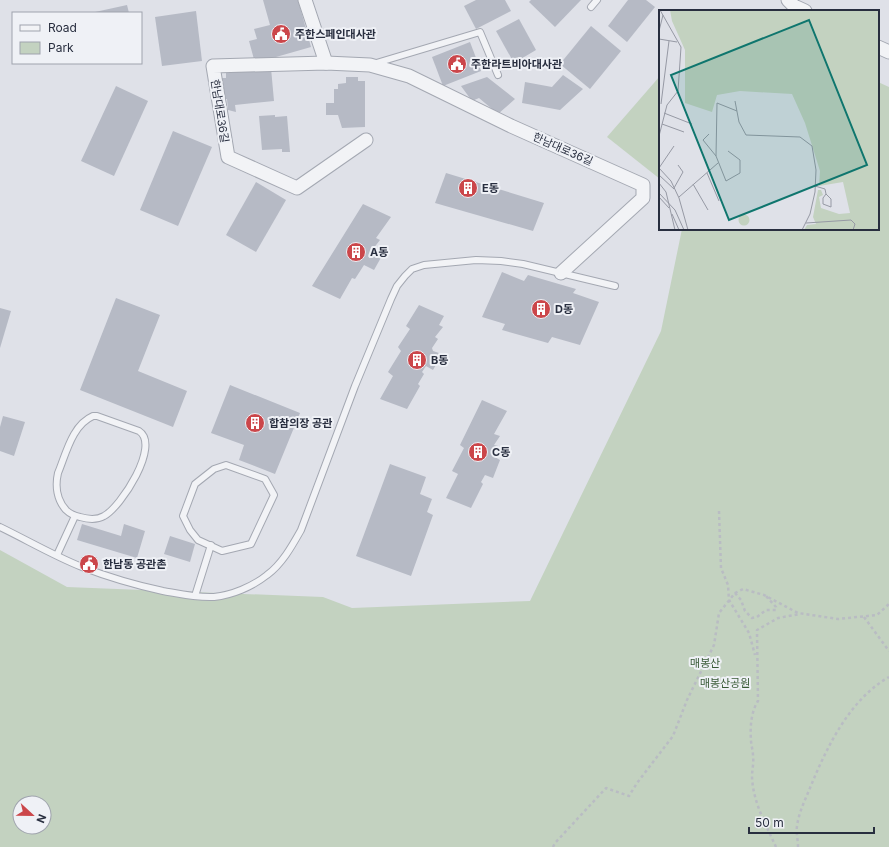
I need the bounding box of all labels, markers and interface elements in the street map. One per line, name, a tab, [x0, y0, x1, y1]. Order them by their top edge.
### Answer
inset map	[659, 10, 879, 230]
legend	[12, 12, 142, 64]
text: Road	[48, 20, 77, 35]
public building icon: 주한스페인대사관	[270, 23, 292, 45]
place label: 주한스페인대사관	[295, 27, 376, 41]
text: Park	[48, 40, 74, 55]
public building icon: 주한라트비아대사관	[446, 53, 468, 75]
place label: 주한라트비아대사관	[471, 57, 562, 71]
street label: 한남대로36길	[208, 78, 232, 144]
street label: 한남대로36길	[531, 130, 595, 168]
building icon: E동	[457, 177, 479, 199]
place label: E동	[482, 181, 499, 195]
building icon: A동	[345, 241, 367, 263]
place label: A동	[370, 245, 388, 259]
building icon: D동	[530, 298, 552, 320]
place label: D동	[555, 302, 573, 316]
building icon: B동	[406, 349, 428, 371]
place label: B동	[431, 353, 448, 367]
building icon: 합참의장 공관	[244, 412, 266, 434]
place label: 합참의장 공관	[269, 416, 332, 430]
building icon: C동	[467, 441, 489, 463]
place label: C동	[492, 445, 510, 459]
public building icon: 한남동 공관촌	[78, 553, 100, 575]
place label: 한남동 공관촌	[103, 557, 166, 571]
park label: 매봉산	[690, 656, 720, 670]
park label: 매봉산공원	[700, 676, 750, 690]
north arrow	[12, 795, 52, 835]
scale bar	[749, 809, 874, 835]
text: N	[33, 812, 49, 825]
text: 50 m	[755, 815, 784, 830]

